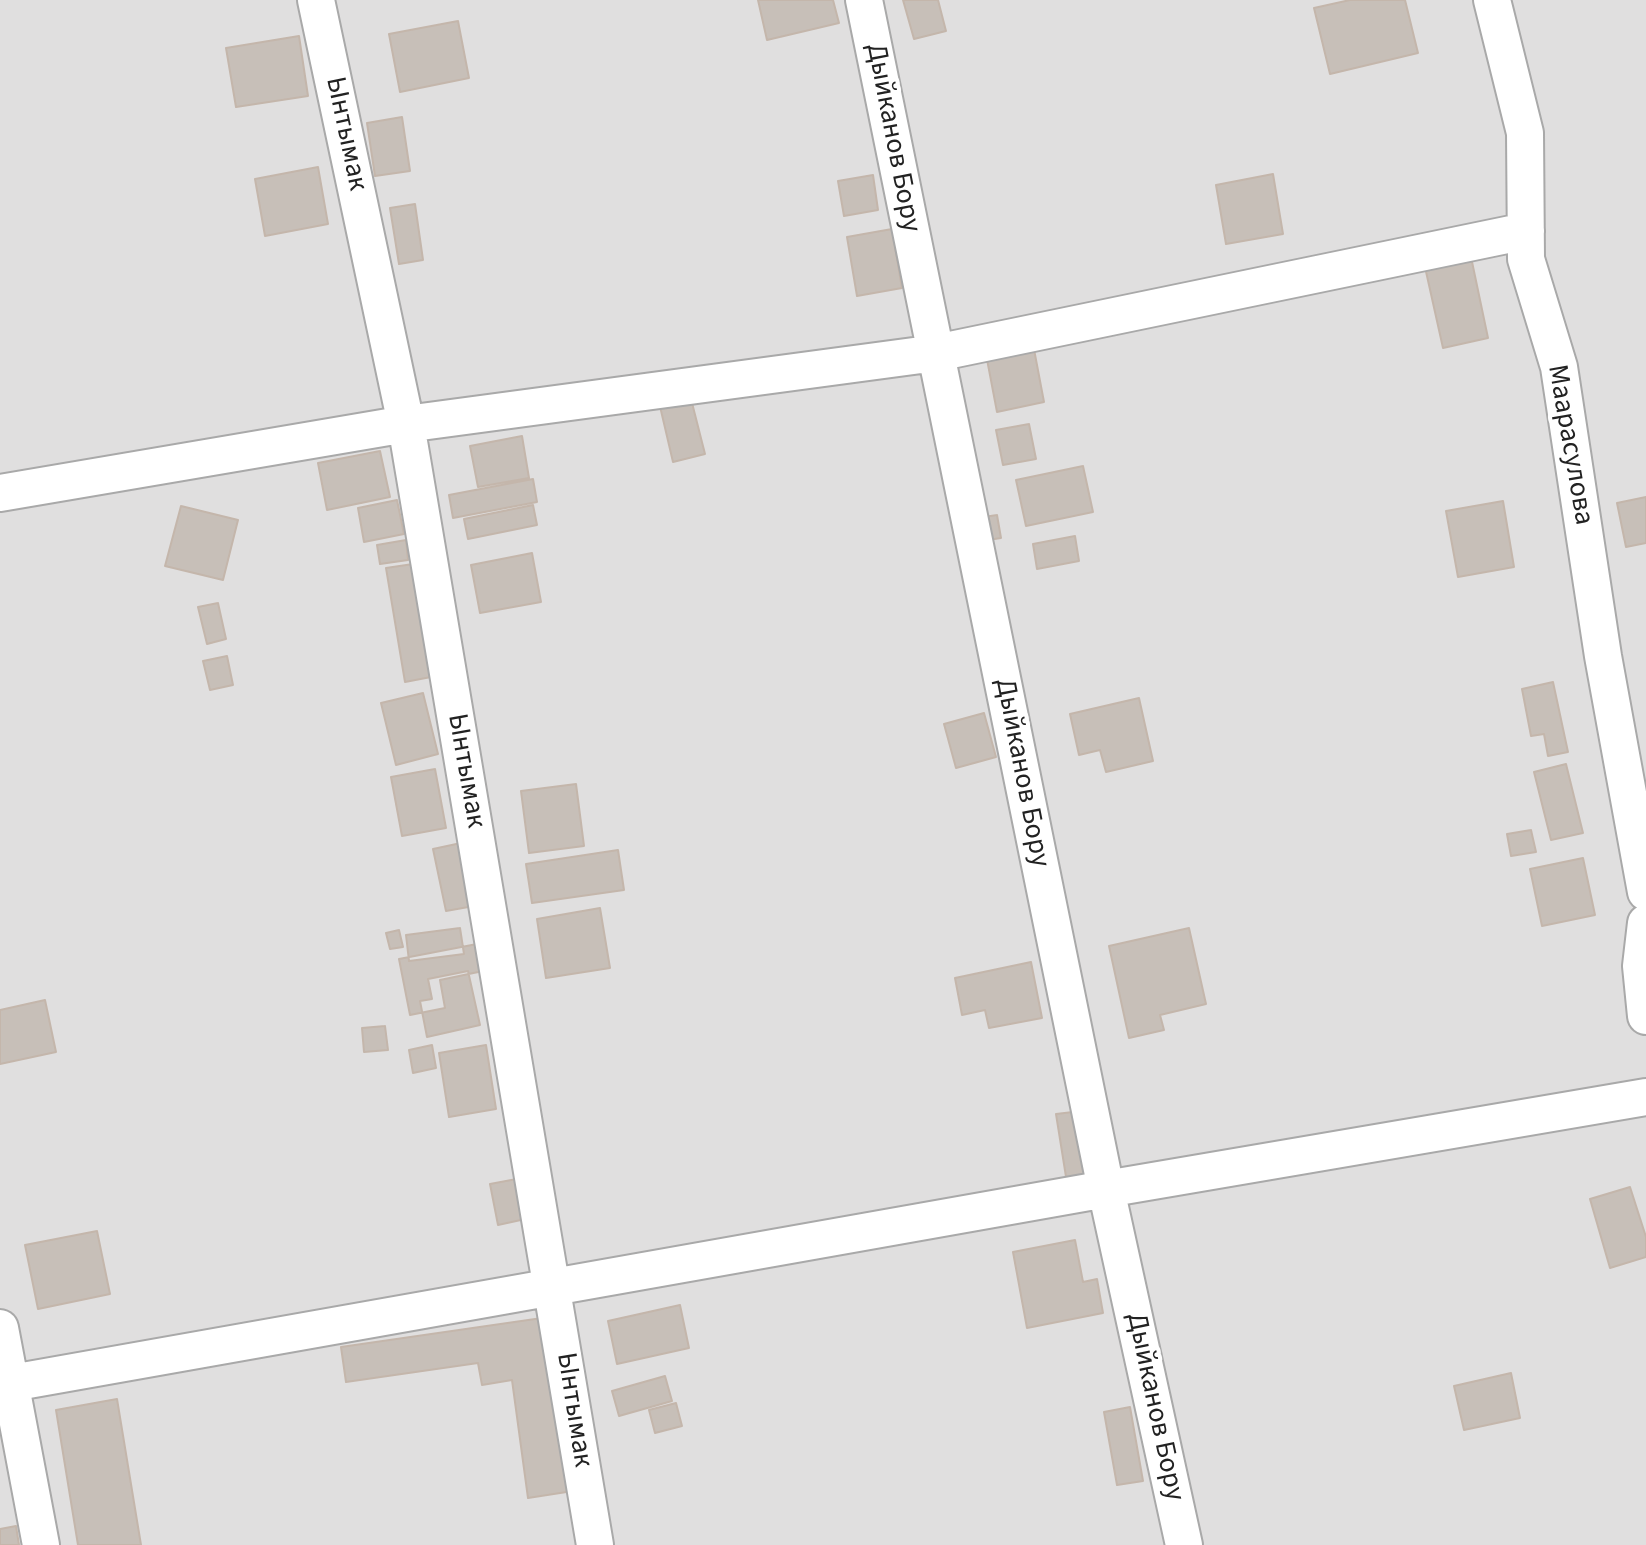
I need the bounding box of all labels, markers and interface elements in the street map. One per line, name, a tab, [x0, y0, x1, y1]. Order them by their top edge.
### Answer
street label: Дыйканов Бору	[857, 41, 927, 235]
street label: Ынтымак	[317, 74, 373, 194]
street label: Маарасулова	[1538, 362, 1600, 528]
street label: Дыйканов Бору	[986, 676, 1056, 870]
street label: Ынтымак	[438, 711, 492, 831]
street label: Дыйканов Бору	[1118, 1310, 1190, 1504]
street label: Ынтымак	[547, 1350, 599, 1470]

